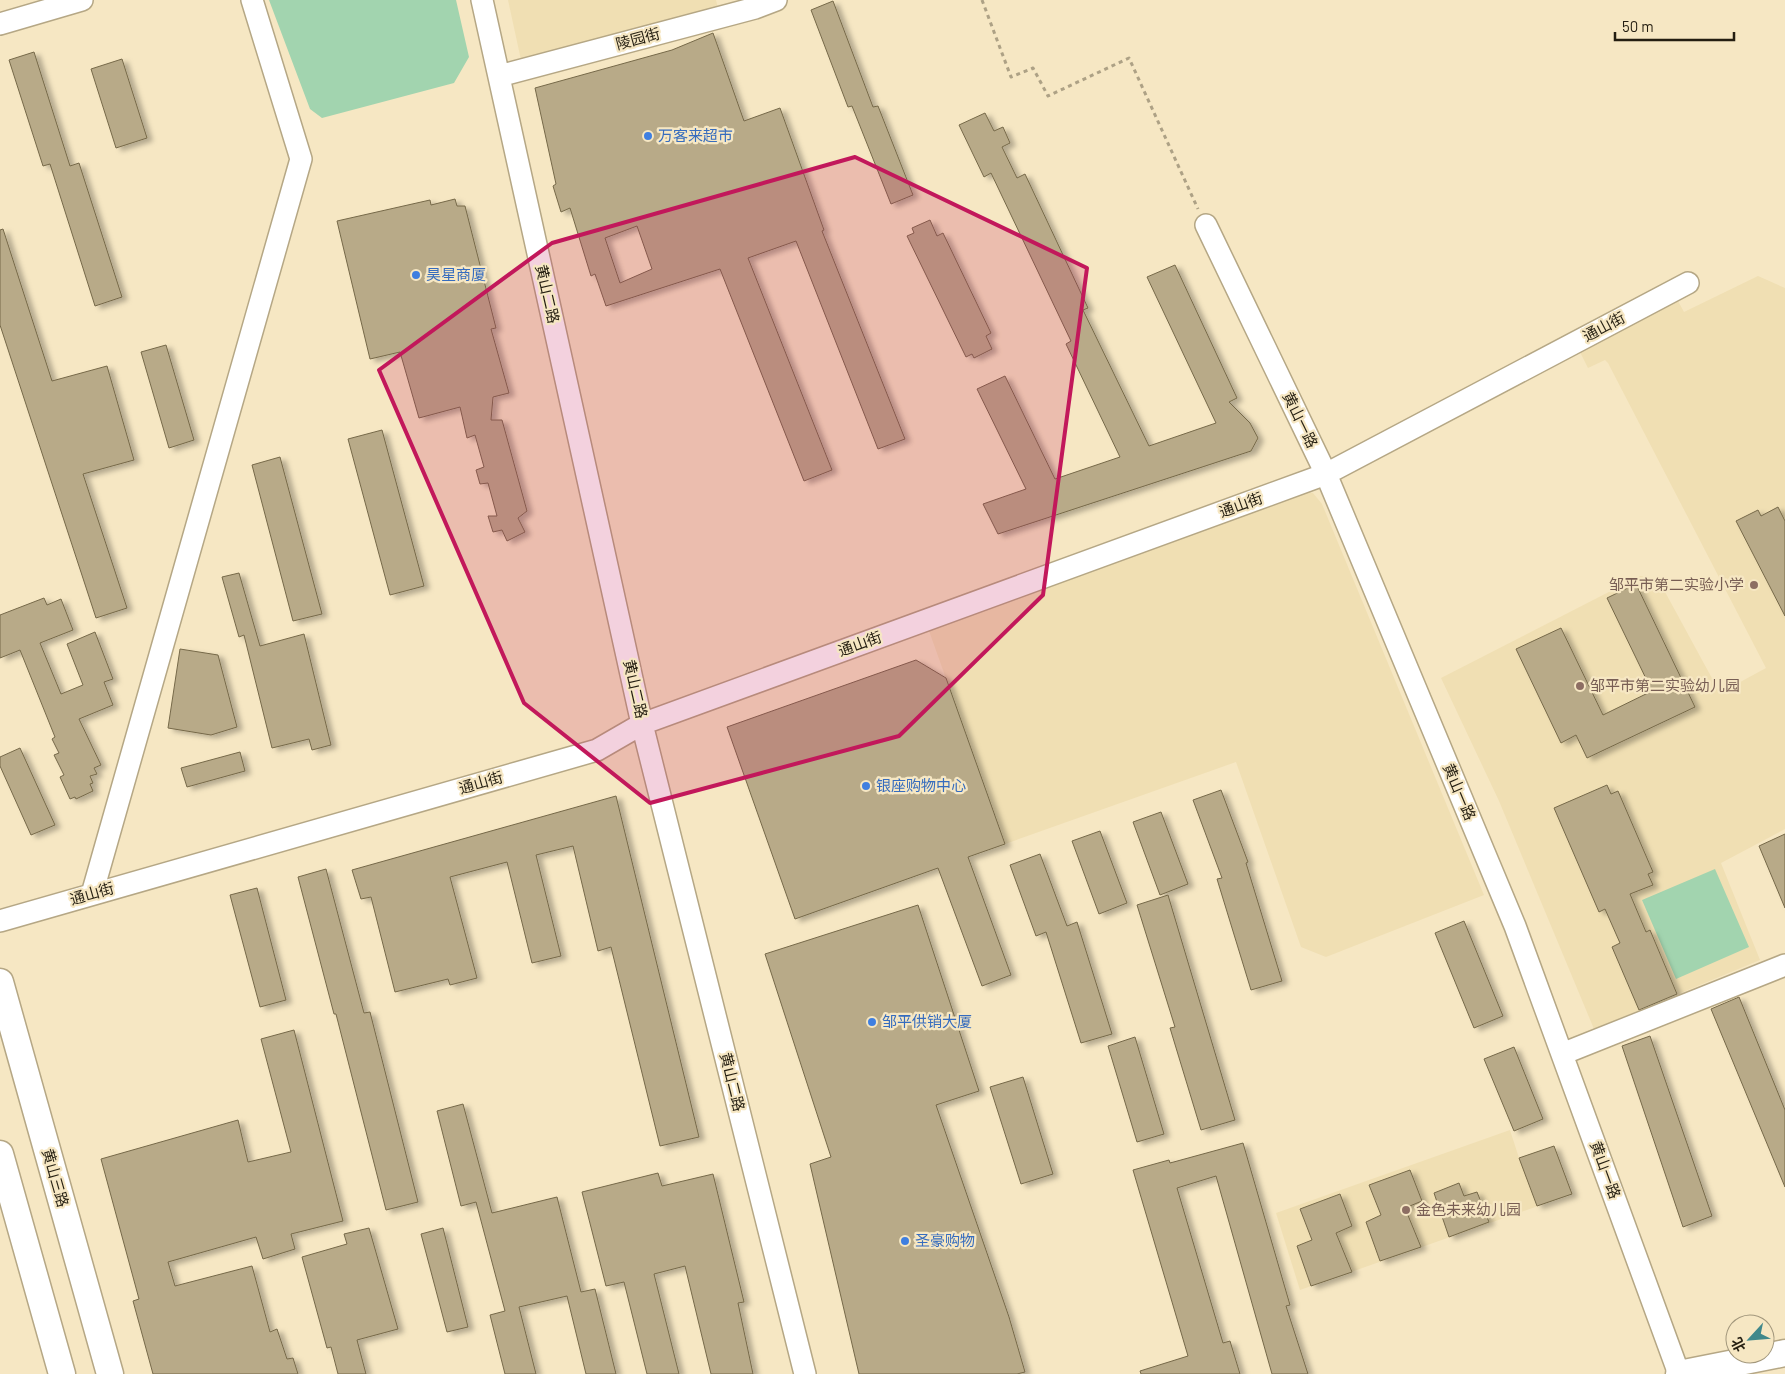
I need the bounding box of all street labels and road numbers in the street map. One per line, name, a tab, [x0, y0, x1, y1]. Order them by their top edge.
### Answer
street label: 陵园街	[614, 24, 662, 53]
street label: 黄山二路	[532, 263, 563, 325]
street label: 通山街	[1579, 308, 1628, 345]
street label: 黄山一路	[1280, 389, 1322, 450]
street label: 通山街	[1216, 488, 1265, 520]
street label: 通山街	[835, 627, 884, 659]
street label: 黄山二路	[620, 658, 651, 720]
street label: 黄山一路	[1440, 760, 1480, 823]
street label: 通山街	[457, 767, 505, 797]
street label: 通山街	[68, 878, 116, 908]
street label: 黄山二路	[717, 1050, 749, 1113]
street label: 黄山一路	[1587, 1138, 1625, 1201]
street label: 黄山三路	[39, 1146, 73, 1209]

